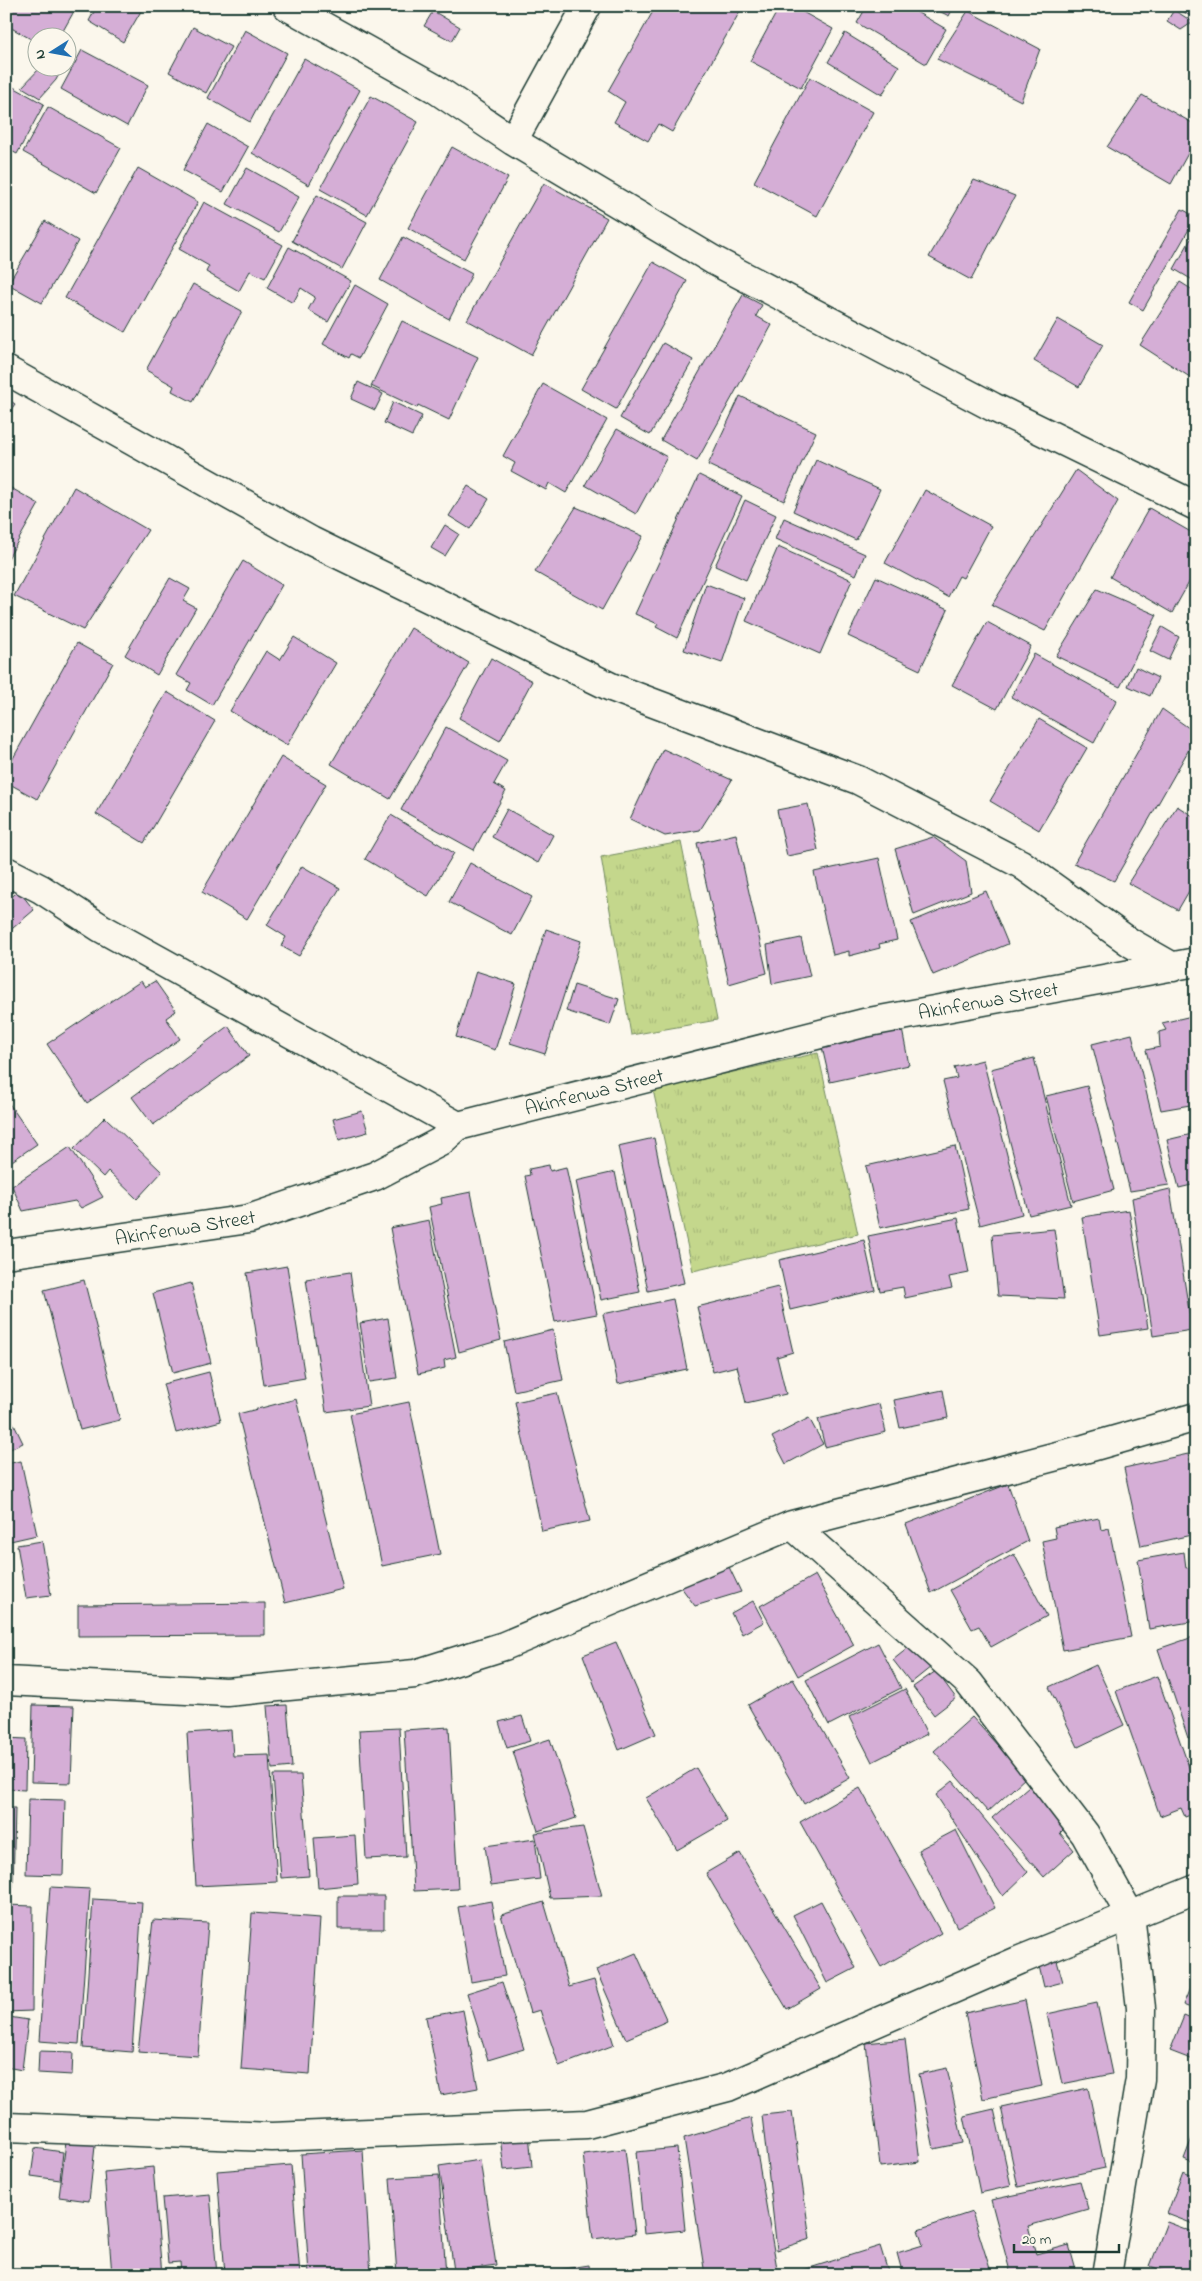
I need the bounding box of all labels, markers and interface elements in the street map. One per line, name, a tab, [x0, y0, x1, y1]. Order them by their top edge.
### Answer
north arrow	[28, 28, 78, 78]
text: N	[30, 48, 52, 61]
street label: Akinfenwa Street	[916, 976, 1061, 1029]
street label: Akinfenwa Street	[522, 1062, 667, 1125]
street label: Akinfenwa Street	[113, 1204, 258, 1255]
scale bar	[1014, 2221, 1120, 2253]
text: 20 m	[1022, 2229, 1052, 2251]

